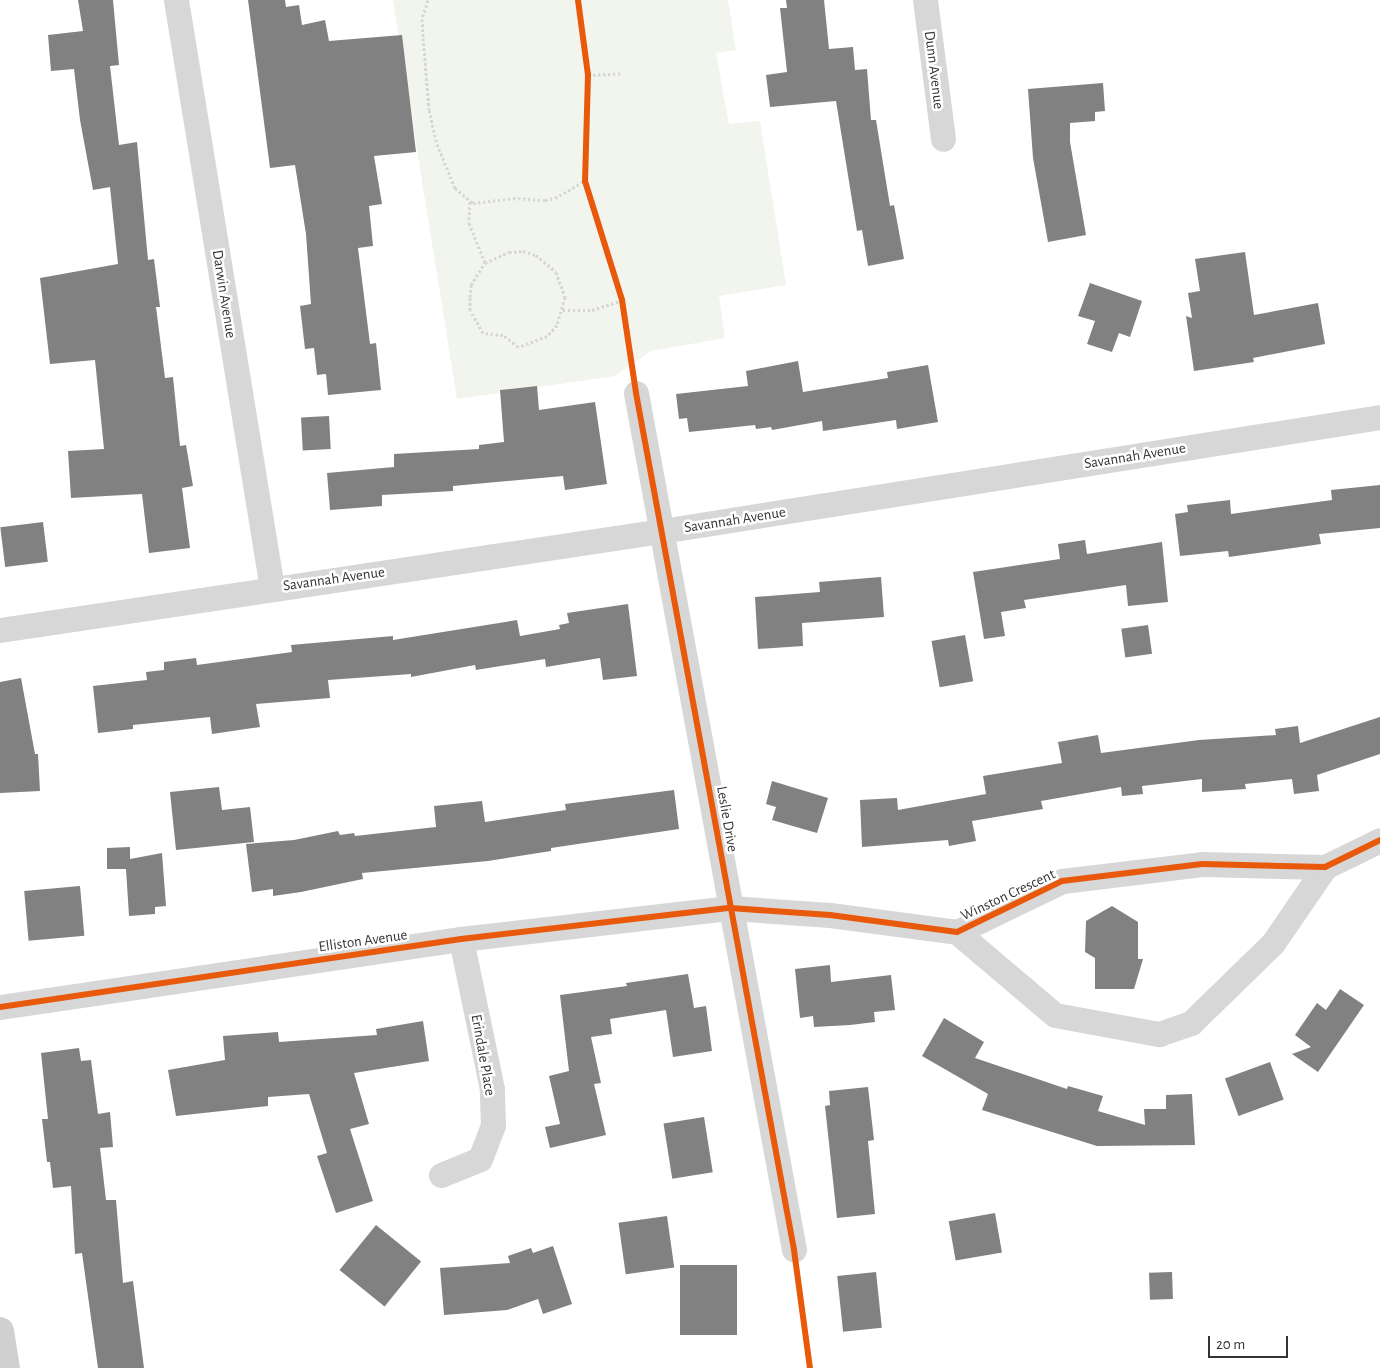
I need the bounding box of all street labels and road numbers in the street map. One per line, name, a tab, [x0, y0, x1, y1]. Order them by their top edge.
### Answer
street label: Dunn Avenue	[920, 30, 948, 110]
street label: Darwin Avenue	[208, 249, 240, 339]
street label: Savannah Avenue	[1083, 439, 1187, 473]
street label: Savannah Avenue	[683, 503, 787, 537]
street label: Savannah Avenue	[282, 563, 386, 595]
street label: Leslie Drive	[712, 785, 742, 853]
street label: Winston Crescent	[958, 865, 1058, 925]
street label: Elliston Avenue	[317, 926, 409, 956]
street label: Erindale Place	[467, 1013, 499, 1097]

